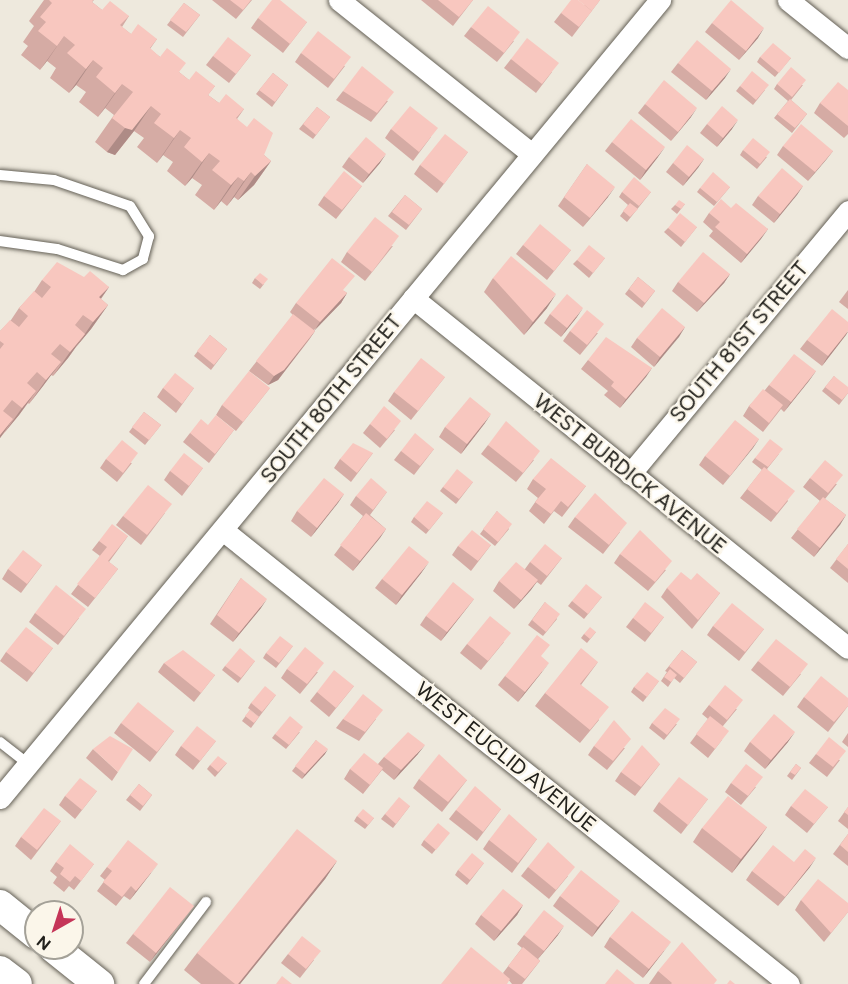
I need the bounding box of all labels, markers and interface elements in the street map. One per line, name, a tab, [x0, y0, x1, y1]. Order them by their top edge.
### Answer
street label: SOUTH 81ST STREET	[665, 257, 813, 427]
street label: SOUTH 80TH STREET	[255, 310, 407, 488]
street label: WEST BURDICK AVENUE	[529, 389, 731, 559]
street label: WEST EUCLID AVENUE	[411, 676, 601, 838]
north arrow	[24, 900, 84, 960]
text: N	[33, 932, 54, 954]

